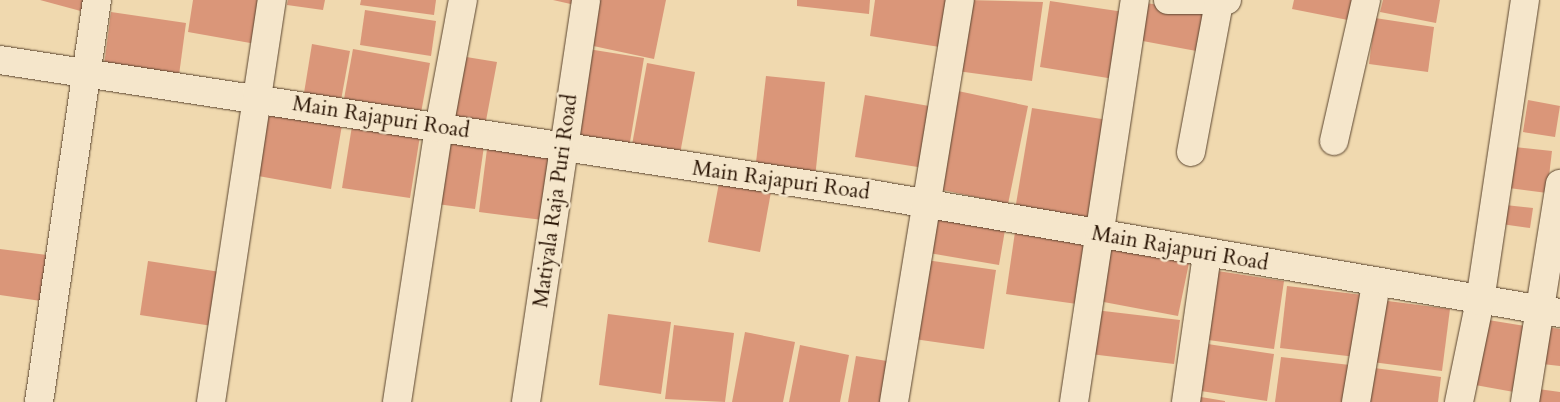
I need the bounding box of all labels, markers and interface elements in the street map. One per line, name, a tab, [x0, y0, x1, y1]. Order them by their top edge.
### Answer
street label: Main Rajapuri Road	[291, 92, 471, 144]
street label: Matiyala Raja Puri Road	[529, 93, 583, 309]
street label: Main Rajapuri Road	[691, 156, 871, 206]
street label: Main Rajapuri Road	[1090, 221, 1270, 277]

